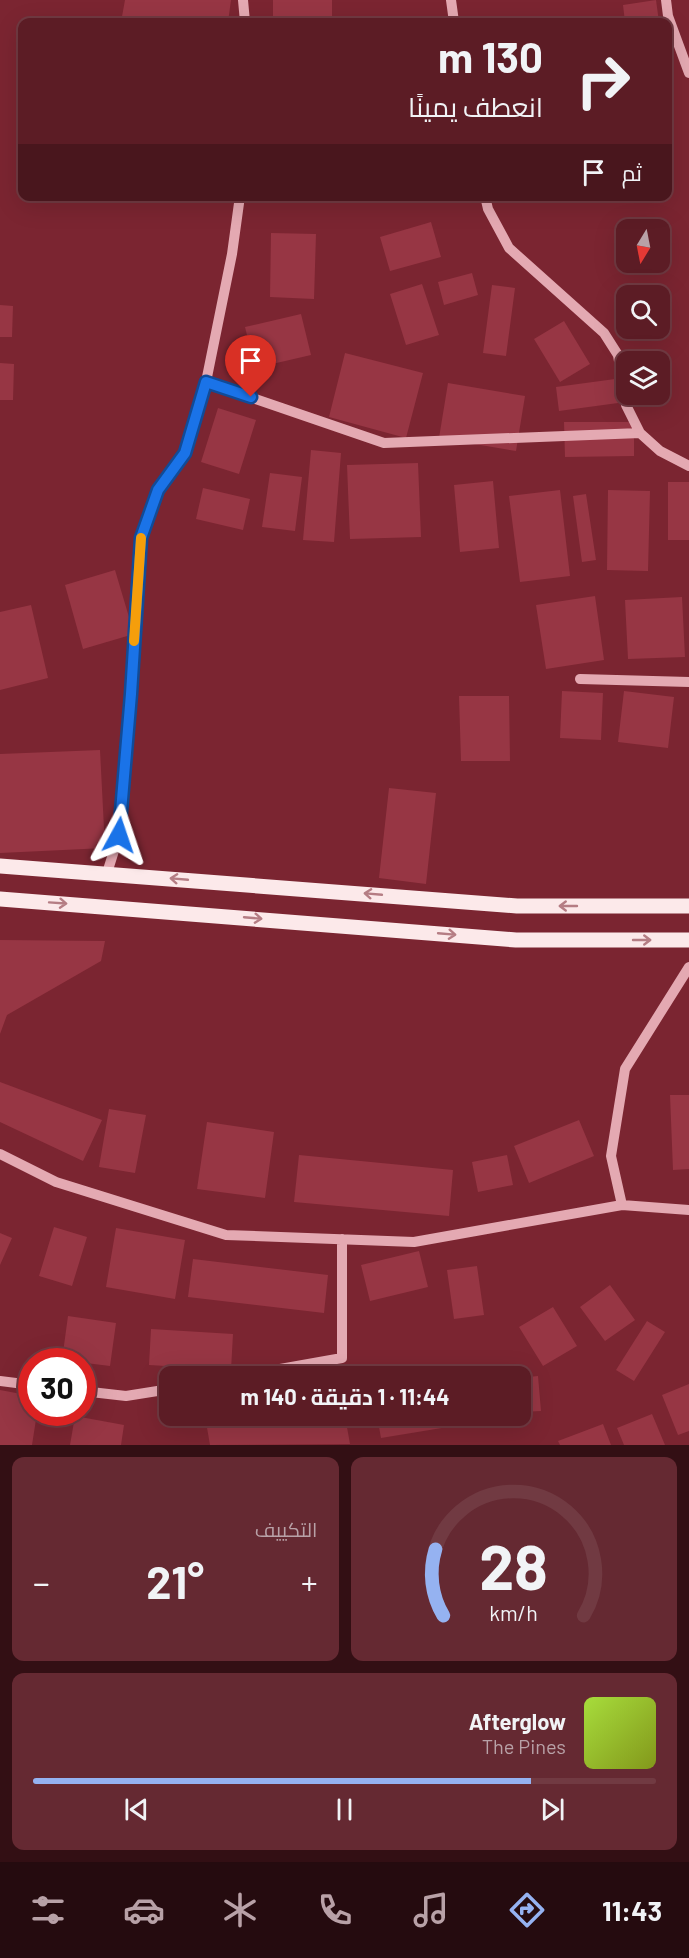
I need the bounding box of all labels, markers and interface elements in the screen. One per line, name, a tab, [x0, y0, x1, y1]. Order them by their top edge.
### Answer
text: 130 m	[438, 31, 543, 81]
icon: right	[564, 42, 642, 120]
text: انعطف يمينًا	[408, 90, 543, 122]
icon: arrive	[577, 156, 610, 189]
text: ثم	[622, 159, 642, 185]
north arrow	[616, 219, 670, 273]
map controls	[616, 219, 670, 405]
button: search	[616, 285, 670, 339]
pin	[225, 335, 276, 397]
icon: arrive	[234, 344, 267, 377]
button: layers	[616, 351, 670, 405]
position arrow	[87, 803, 151, 867]
one-way arrow	[169, 873, 189, 884]
one-way arrow	[364, 889, 383, 900]
one-way arrow	[48, 898, 68, 909]
one-way arrow	[558, 900, 578, 912]
one-way arrow	[242, 913, 262, 924]
one-way arrow	[437, 929, 457, 940]
one-way arrow	[631, 934, 651, 946]
speed limit sign: 30	[18, 1348, 96, 1426]
text: 11:44 · 1 دقيقة · 140 m	[240, 1383, 450, 1409]
text: التكييف	[255, 1517, 318, 1541]
text: 28	[479, 1528, 548, 1602]
text: 21°	[146, 1554, 204, 1608]
text: −	[33, 1562, 50, 1602]
text: +	[301, 1562, 318, 1602]
text: km/h	[489, 1600, 538, 1625]
text: Afterglow	[469, 1708, 566, 1734]
text: The Pines	[482, 1734, 566, 1758]
icon: previous	[120, 1793, 153, 1826]
icon: pause	[328, 1793, 361, 1826]
icon: next	[536, 1793, 569, 1826]
icon: filters	[27, 1889, 69, 1931]
icon: car	[123, 1889, 165, 1931]
icon: climate	[219, 1889, 261, 1931]
icon: phone	[314, 1889, 356, 1931]
icon: music	[410, 1889, 452, 1931]
icon: directions	[506, 1889, 548, 1931]
text: 11:43	[602, 1894, 662, 1926]

